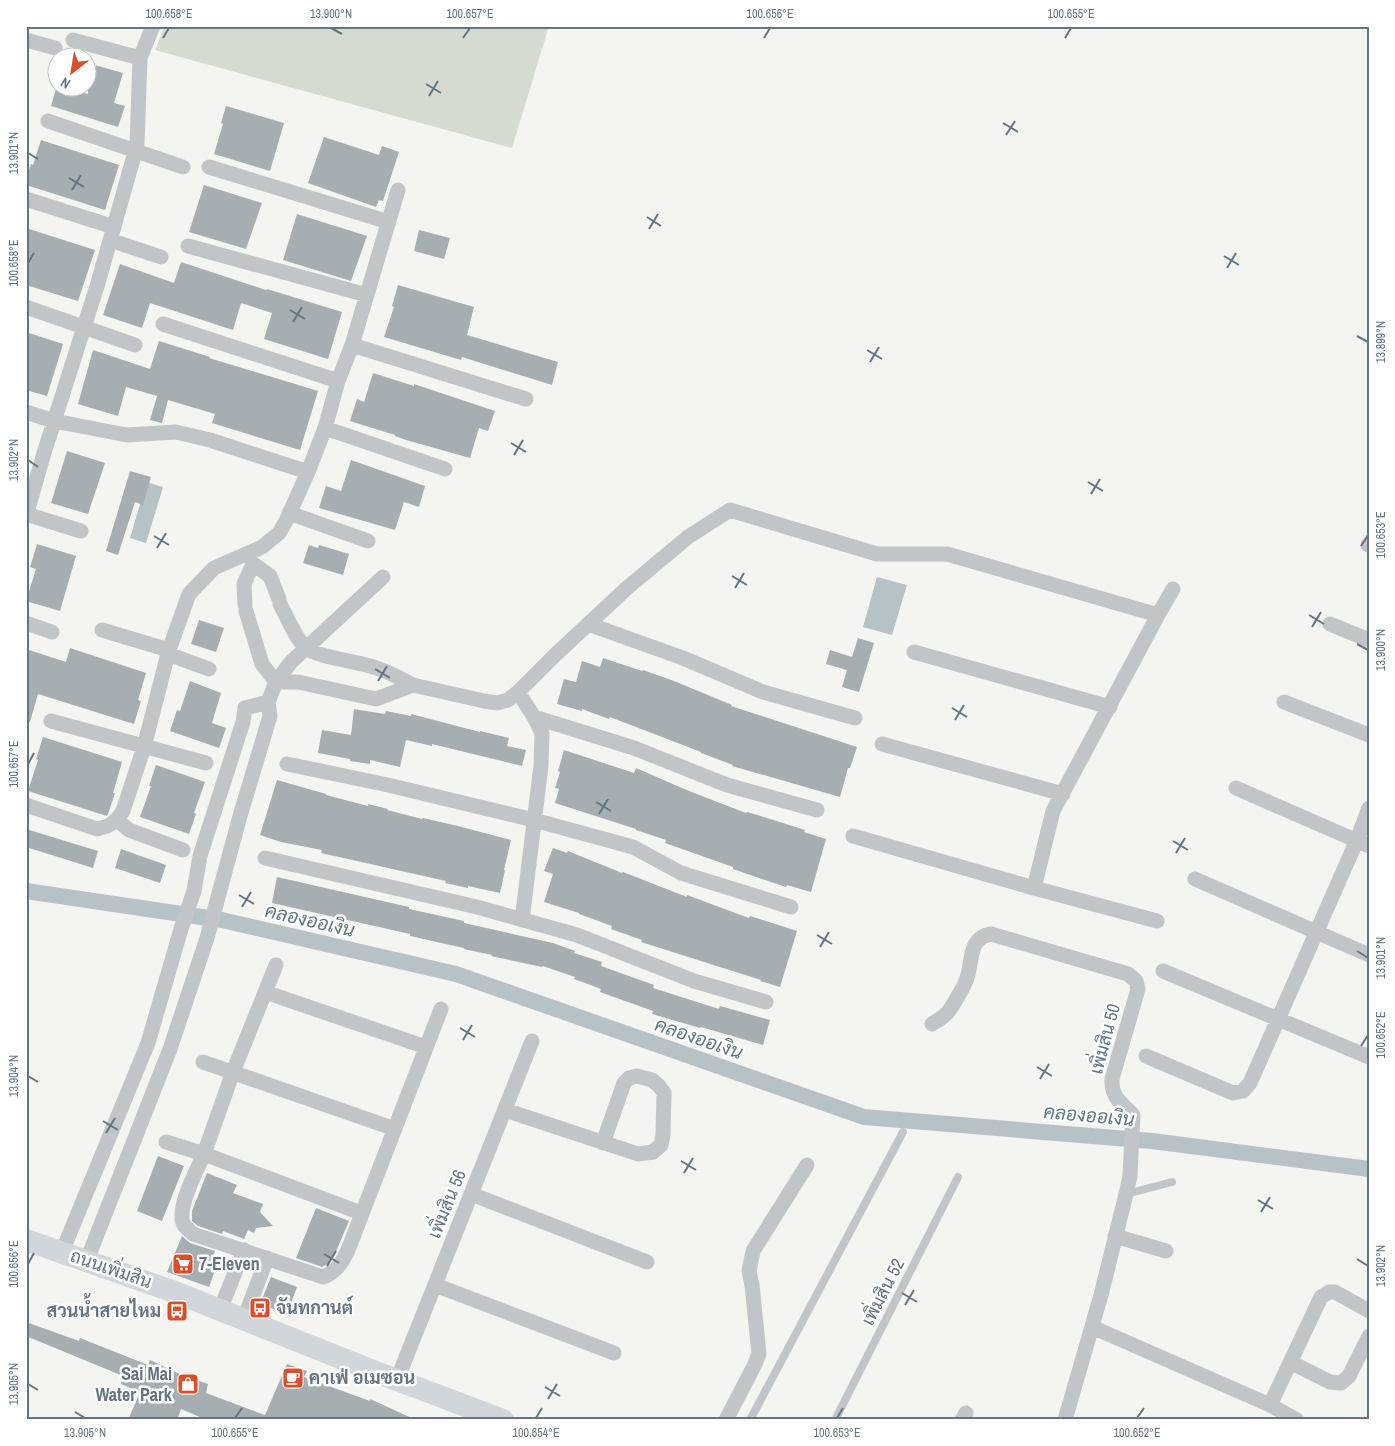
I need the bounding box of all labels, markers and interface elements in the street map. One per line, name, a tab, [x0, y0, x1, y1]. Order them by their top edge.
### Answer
text: 100.658°E	[146, 6, 192, 22]
text: 13.900°N	[310, 6, 352, 22]
text: 100.657°E	[447, 6, 493, 22]
text: 100.656°E	[747, 6, 793, 22]
text: 100.655°E	[1048, 6, 1094, 22]
north arrow	[48, 48, 98, 98]
text: N	[57, 73, 73, 93]
text: 13.901°N	[6, 132, 22, 174]
text: 100.658°E	[6, 240, 22, 286]
text: 13.899°N	[1373, 321, 1389, 363]
text: 13.902°N	[6, 439, 22, 481]
text: 100.653°E	[1373, 512, 1389, 558]
text: 13.900°N	[1373, 629, 1389, 671]
text: 100.657°E	[6, 741, 22, 787]
water label: คลองออเงิน	[263, 897, 357, 943]
text: 13.901°N	[1373, 937, 1389, 979]
street label: เพิ่มสิน 50	[1081, 1000, 1126, 1077]
water label: คลองออเงิน	[652, 1011, 746, 1065]
text: 100.652°E	[1373, 1012, 1389, 1058]
text: 13.904°N	[6, 1055, 22, 1097]
water label: คลองออเงิน	[1042, 1098, 1136, 1132]
street label: เพิ่มสิน 56	[419, 1165, 472, 1242]
text: 100.656°E	[6, 1241, 22, 1287]
street label: ถนนเพิ่มสิน	[67, 1241, 156, 1294]
text: 13.902°N	[1373, 1245, 1389, 1287]
place label: 7-Eleven	[199, 1251, 260, 1276]
supermarket icon: 7-Eleven	[171, 1252, 195, 1276]
street label: เพิ่มสิน 52	[853, 1253, 910, 1330]
place label: สวนน้ำสายไหม	[46, 1293, 161, 1323]
place label: จันทกานต์	[276, 1295, 354, 1320]
bus stop icon: จันทกานต์	[248, 1296, 272, 1320]
bus stop icon: สวนน้ำสายไหม	[165, 1299, 189, 1323]
place label: Sai Mai Water Park	[95, 1361, 173, 1407]
text: 13.905°N	[6, 1363, 22, 1405]
place label: คาเฟ่ อเมซอน	[309, 1365, 415, 1390]
cafe icon: คาเฟ่ อเมซอน	[281, 1366, 305, 1390]
shop icon: Sai Mai Water Park	[176, 1372, 200, 1396]
text: 13.905°N	[64, 1425, 106, 1441]
text: 100.655°E	[212, 1425, 258, 1441]
text: 100.654°E	[513, 1425, 559, 1441]
text: 100.653°E	[814, 1425, 860, 1441]
text: 100.652°E	[1114, 1425, 1160, 1441]

